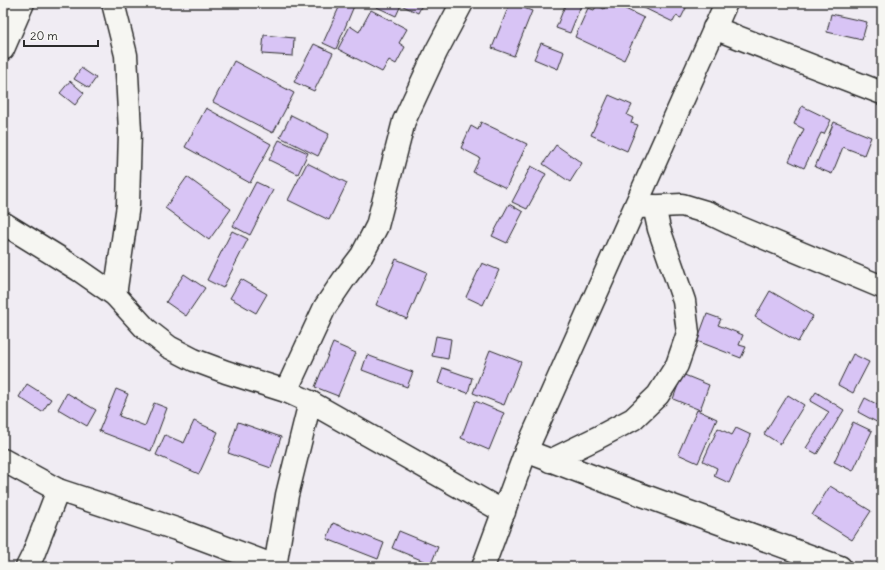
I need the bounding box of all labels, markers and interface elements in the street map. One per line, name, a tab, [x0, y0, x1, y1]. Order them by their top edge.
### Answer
scale bar	[24, 22, 98, 48]
text: 20 m	[30, 28, 58, 43]

